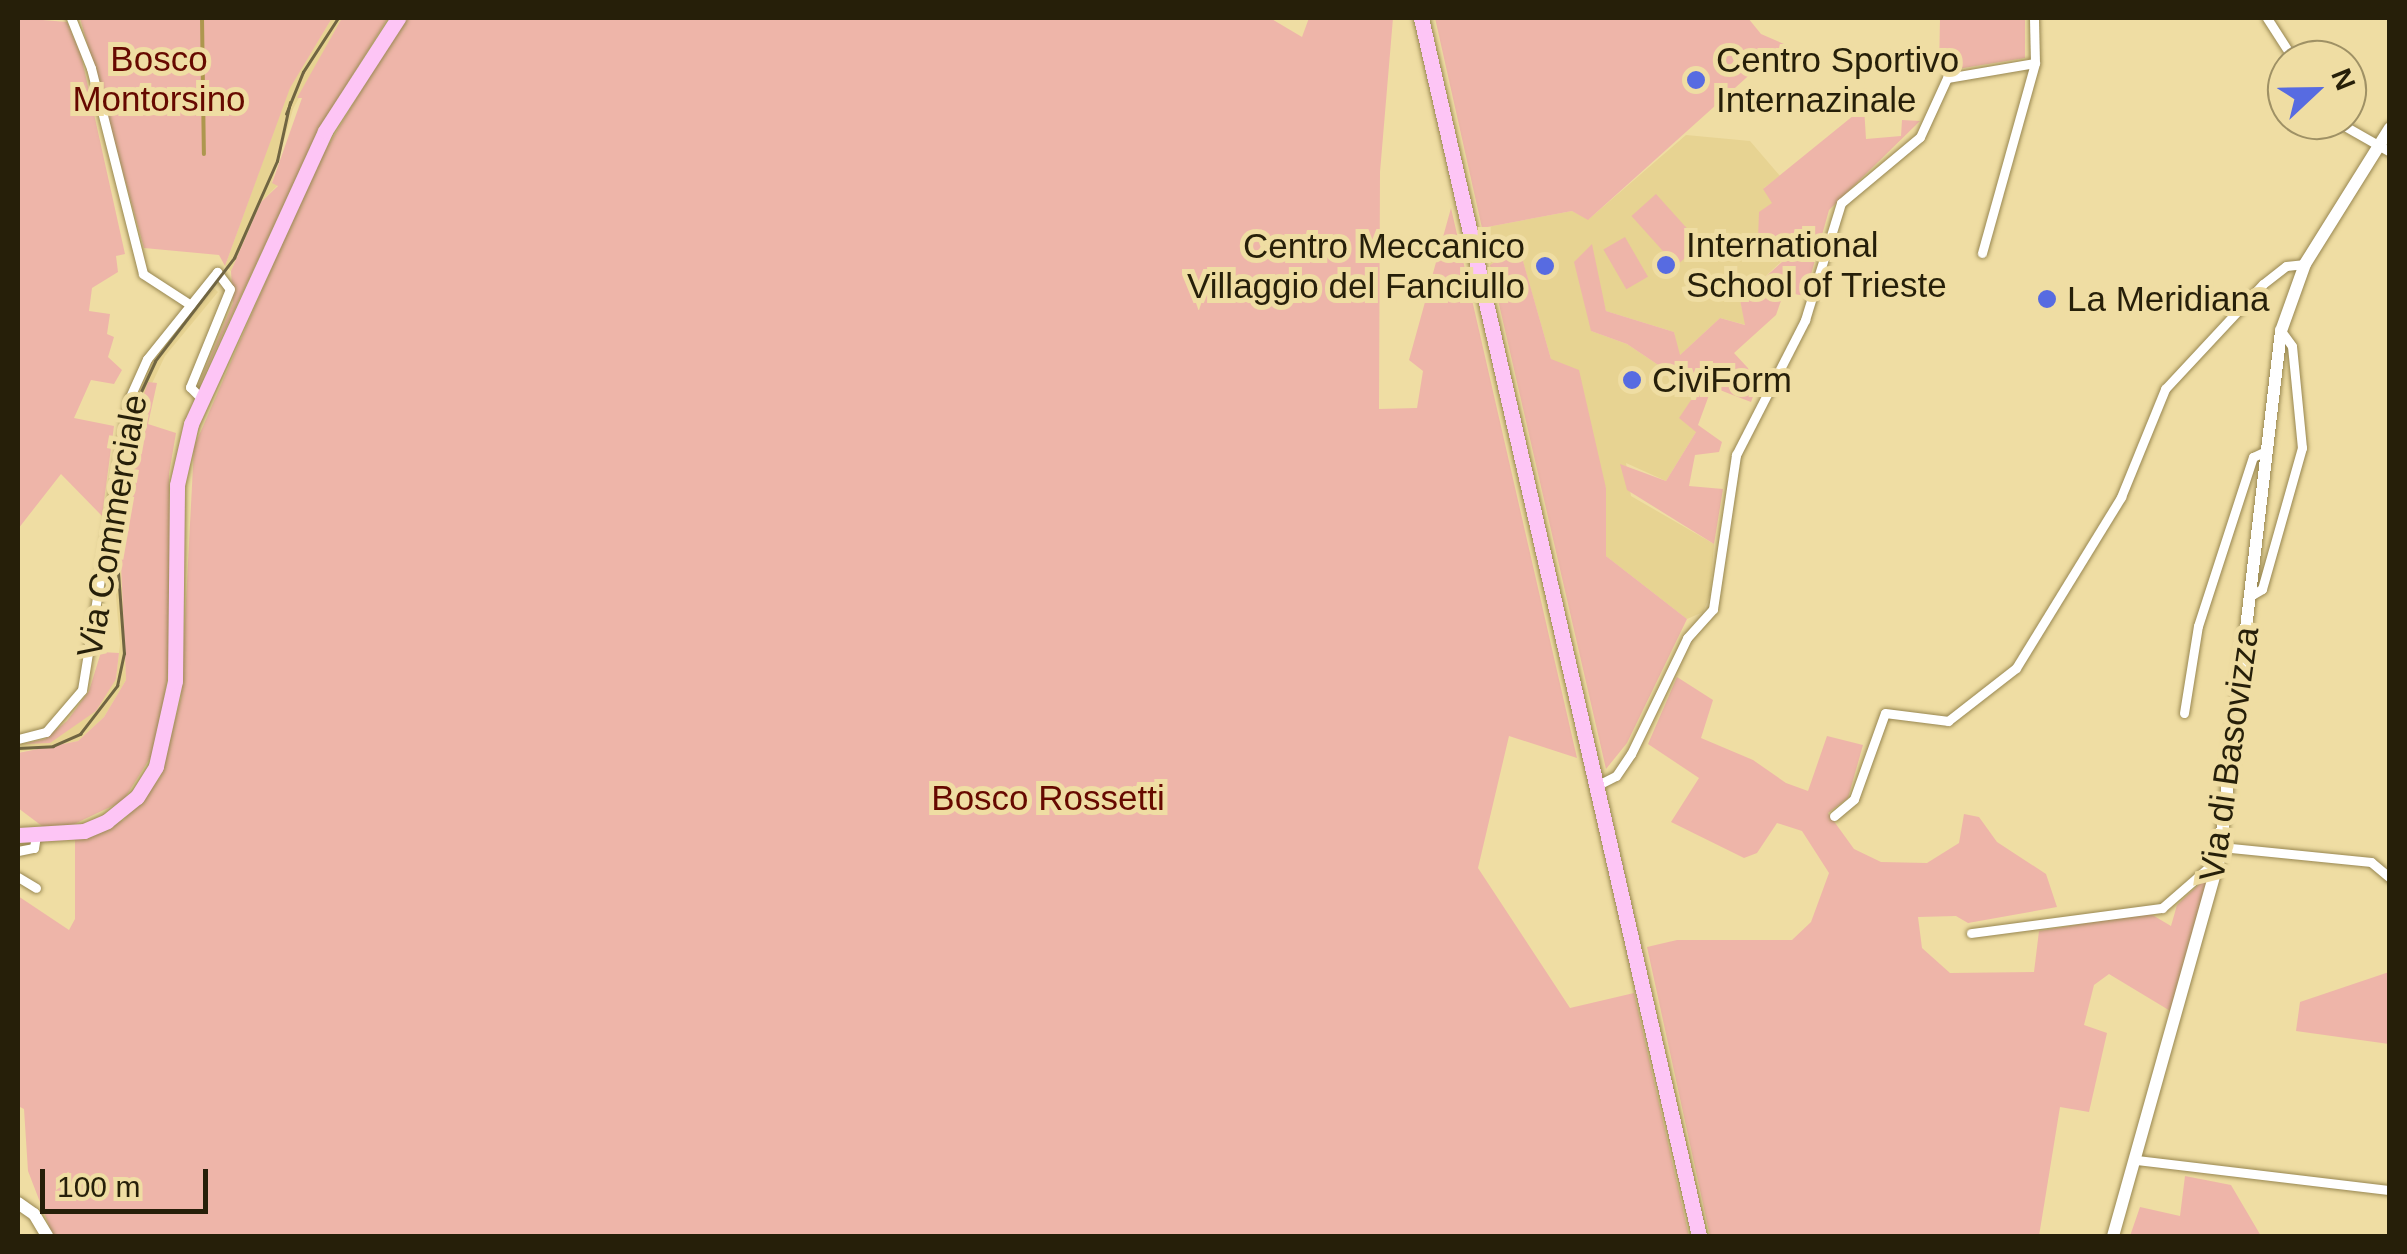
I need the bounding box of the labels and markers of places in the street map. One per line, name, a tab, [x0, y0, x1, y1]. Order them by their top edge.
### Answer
place label: Centro Sportivo Internazinale	[1716, 39, 1959, 121]
marker: Centro Sportivo Internazinale	[1685, 69, 1707, 91]
place label: International School of Trieste	[1686, 224, 1947, 306]
place label: Centro Meccanico Villaggio del Fanciullo	[1187, 225, 1525, 307]
marker: International School of Trieste	[1655, 254, 1677, 276]
marker: Centro Meccanico Villaggio del Fanciullo	[1534, 255, 1556, 277]
place label: La Meridiana	[2067, 278, 2269, 320]
marker: La Meridiana	[2036, 288, 2058, 310]
place label: CiviForm	[1652, 359, 1792, 401]
marker: CiviForm	[1621, 369, 1643, 391]

